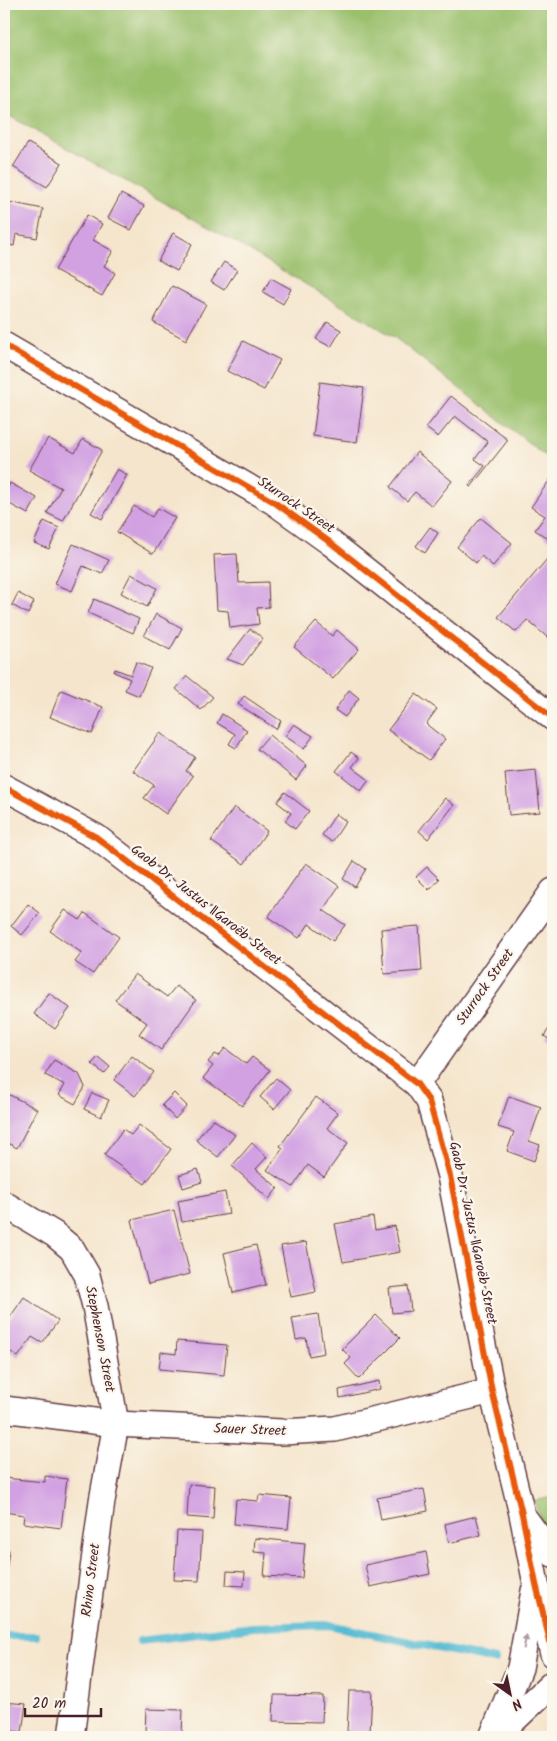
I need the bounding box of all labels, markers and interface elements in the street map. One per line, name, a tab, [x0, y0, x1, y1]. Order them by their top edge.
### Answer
street label: Sturrock Street	[253, 471, 340, 539]
street label: Gaob Dr. Justus ǁGaroëb Street	[126, 839, 287, 971]
street label: Sturrock Street	[450, 944, 520, 1030]
street label: Gaob Dr. Justus ǁGaroëb Street	[443, 1140, 503, 1327]
street label: Stephenson Street	[79, 1284, 121, 1395]
street label: Sauer Street	[213, 1418, 287, 1442]
street label: Rhino Street	[76, 1541, 106, 1618]
one-way arrow	[521, 1633, 529, 1649]
north arrow	[484, 1668, 534, 1718]
scale bar	[25, 1686, 101, 1718]
text: 20 m	[32, 1692, 66, 1716]
text: N	[507, 1692, 526, 1716]

